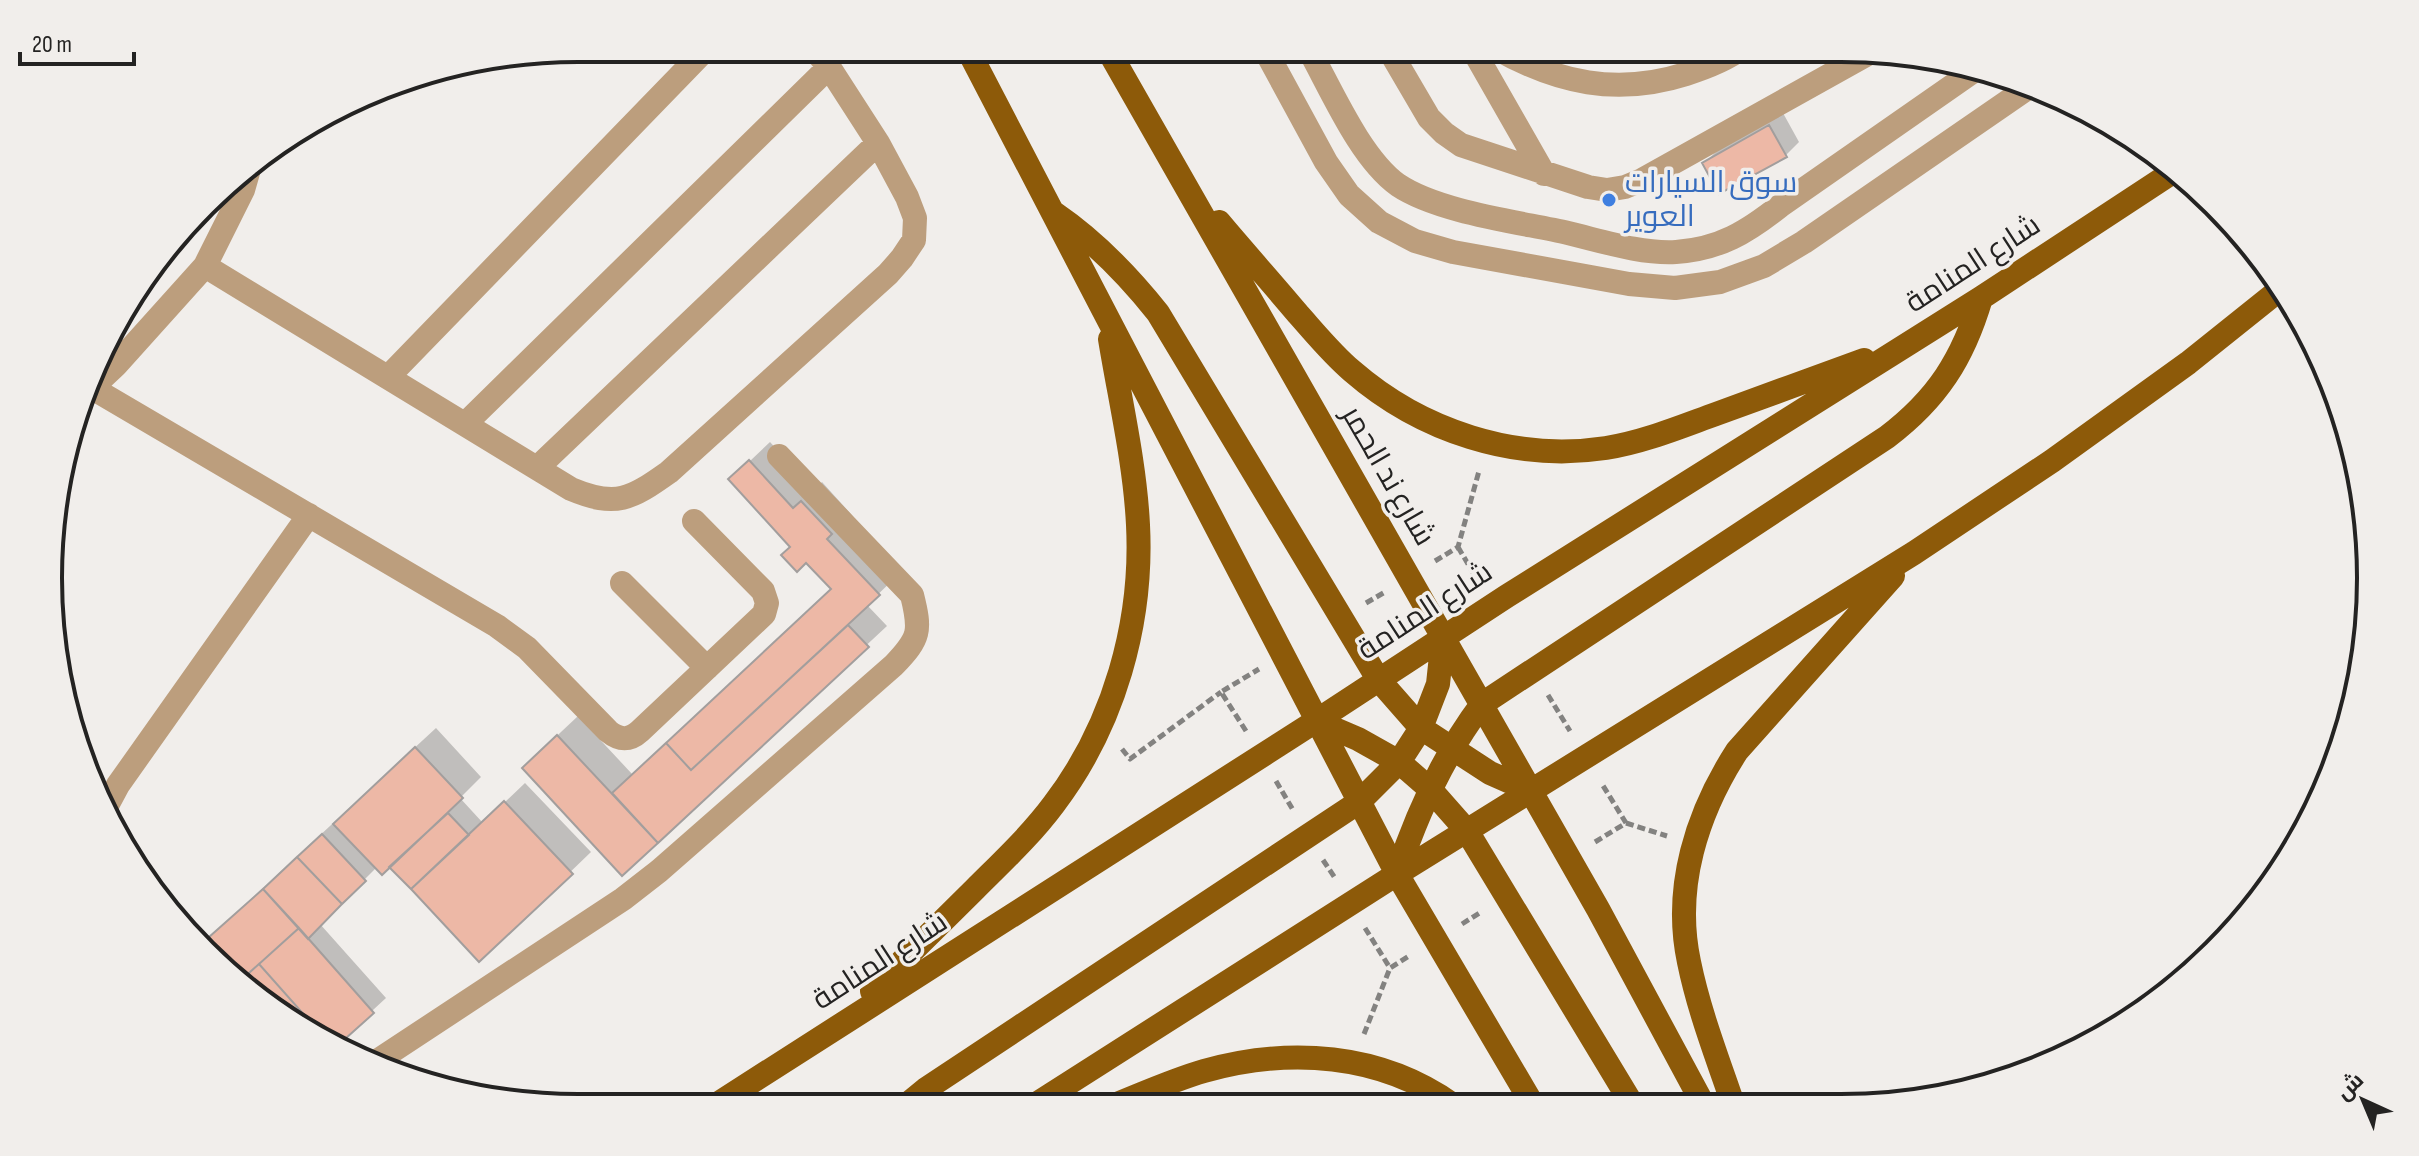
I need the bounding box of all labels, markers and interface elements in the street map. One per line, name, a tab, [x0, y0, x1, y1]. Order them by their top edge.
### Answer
scale bar	[20, 16, 134, 66]
text: 20 m	[32, 30, 72, 59]
place label: سوق السيارات العوير	[1623, 165, 1797, 235]
marker: سوق السيارات العوير	[1600, 191, 1618, 209]
street label: شارع المنامة	[1899, 207, 2048, 322]
street label: شارع ند الحمر	[1332, 398, 1442, 553]
street label: شارع المنامة	[1351, 554, 1500, 669]
street label: شارع المنامة	[806, 904, 955, 1019]
north arrow	[2323, 1060, 2403, 1140]
text: ش	[2331, 1067, 2370, 1106]

